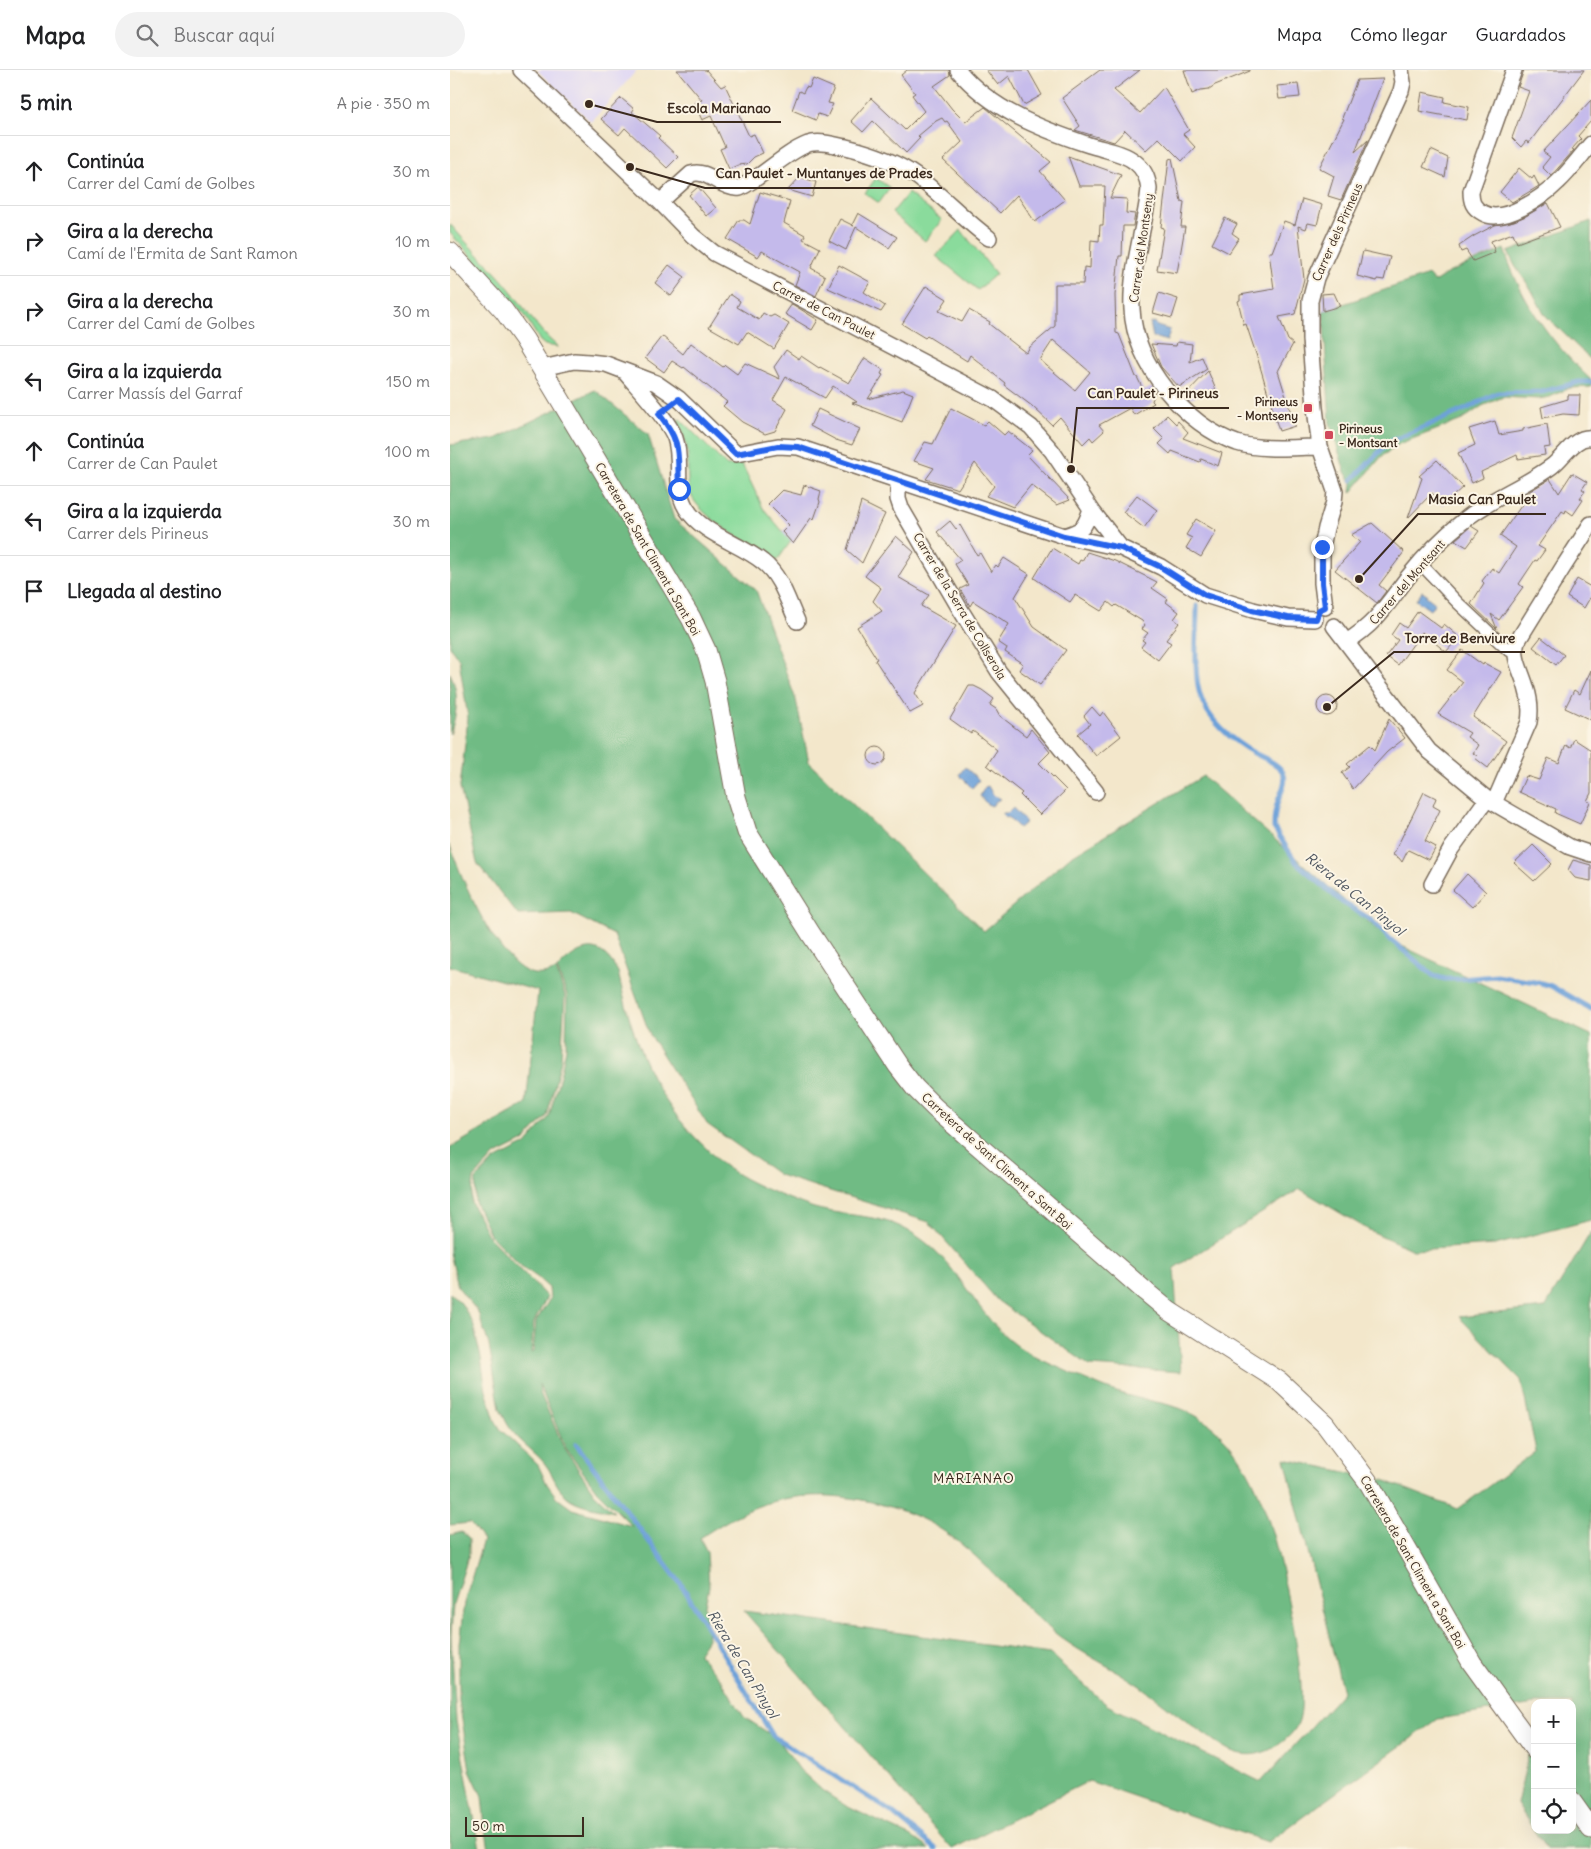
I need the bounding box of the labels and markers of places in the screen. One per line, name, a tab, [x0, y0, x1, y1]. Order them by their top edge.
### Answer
callout: Escola Marianao	[657, 93, 781, 122]
callout: Can Paulet - Muntanyes de Prades	[705, 159, 942, 188]
callout: Can Paulet - Pirineus	[1077, 379, 1229, 408]
place label: Pirineus - Montseny	[1237, 394, 1299, 424]
marker: Pirineus - Montseny	[1302, 402, 1314, 414]
place label: Pirineus - Montsant	[1339, 421, 1398, 450]
marker: Pirineus - Montsant	[1323, 429, 1335, 441]
callout: Masia Can Paulet	[1418, 485, 1546, 514]
callout: Torre de Benviure	[1394, 623, 1525, 652]

